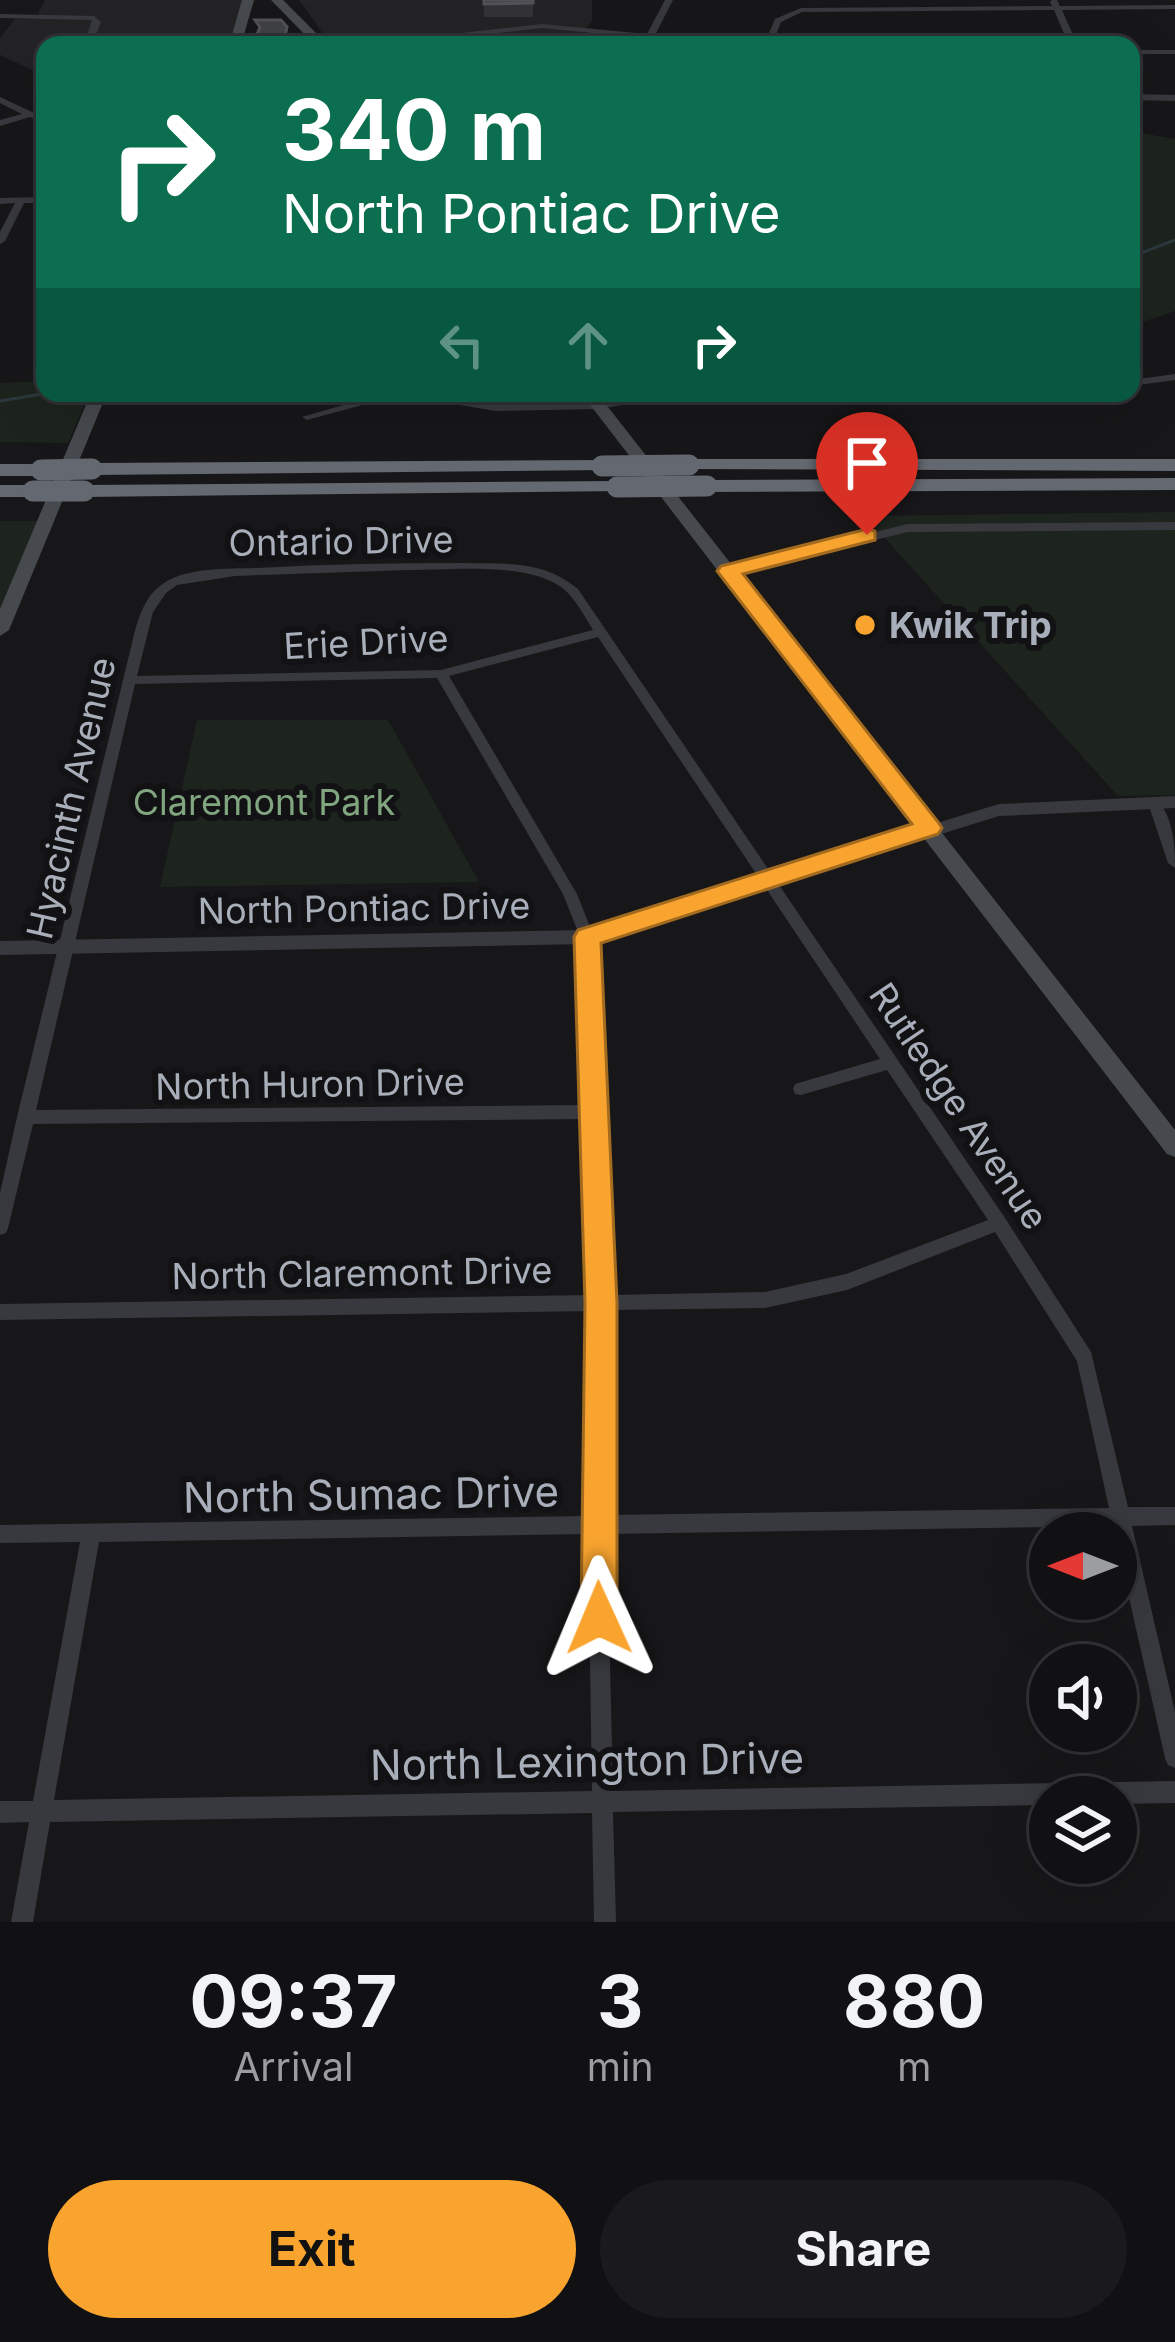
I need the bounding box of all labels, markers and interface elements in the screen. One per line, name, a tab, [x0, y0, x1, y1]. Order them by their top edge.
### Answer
text: 340 m	[282, 79, 546, 180]
icon: right	[84, 84, 240, 240]
text: North Pontiac Drive	[282, 181, 781, 246]
icon: left	[429, 312, 495, 378]
icon: ahead	[555, 312, 621, 378]
icon: right	[681, 312, 747, 378]
pin	[816, 412, 918, 535]
icon: arrive	[834, 430, 900, 496]
street label: Ontario Drive	[228, 517, 454, 565]
place label: Kwik Trip	[889, 603, 1052, 647]
marker: Kwik Trip	[852, 612, 878, 638]
street label: Erie Drive	[283, 616, 449, 668]
street label: Hyacinth Avenue	[17, 653, 125, 943]
park label: Claremont Park	[133, 780, 396, 824]
street label: North Pontiac Drive	[197, 883, 531, 933]
street label: Rutledge Avenue	[860, 974, 1058, 1238]
street label: North Huron Drive	[155, 1059, 465, 1109]
street label: North Claremont Drive	[171, 1248, 553, 1298]
street label: North Sumac Drive	[183, 1465, 559, 1523]
north arrow	[1029, 1512, 1137, 1620]
map controls	[1029, 1512, 1137, 1884]
position arrow	[536, 1555, 662, 1681]
button: sound	[1029, 1644, 1137, 1752]
street label: North Lexington Drive	[370, 1732, 804, 1790]
button: layers	[1029, 1776, 1137, 1884]
text: 09:37	[190, 1957, 397, 2044]
text: 3	[597, 1957, 643, 2044]
text: 880	[843, 1957, 985, 2044]
text: Arrival	[233, 2043, 353, 2090]
text: min	[587, 2043, 654, 2090]
text: m	[897, 2043, 931, 2090]
button: Exit	[48, 2180, 576, 2318]
button: Share	[600, 2180, 1127, 2318]

